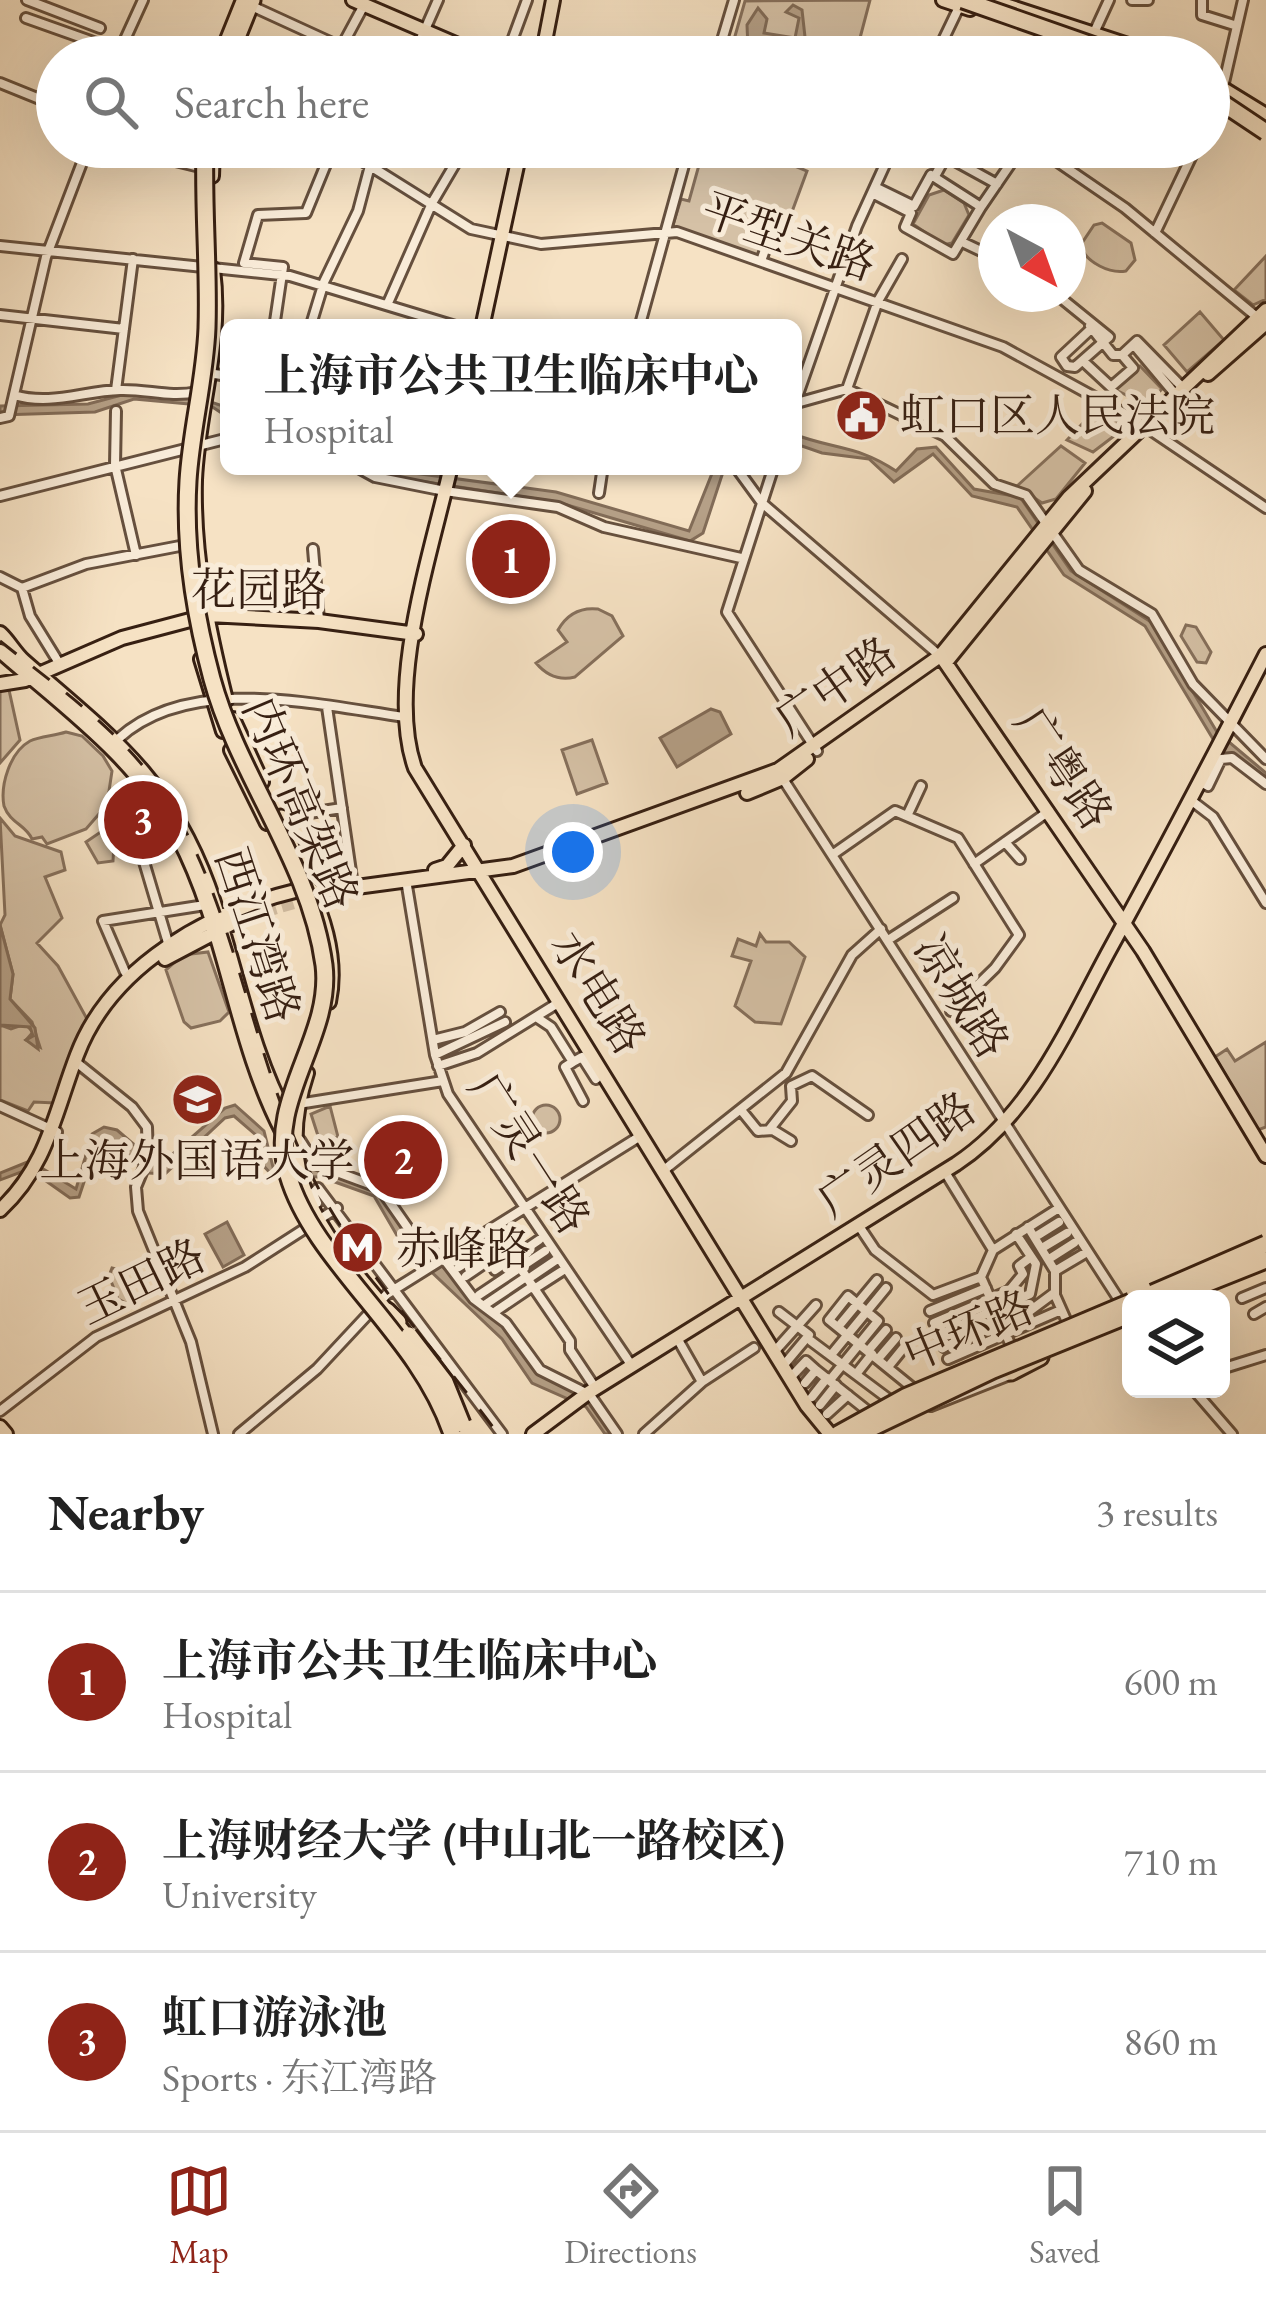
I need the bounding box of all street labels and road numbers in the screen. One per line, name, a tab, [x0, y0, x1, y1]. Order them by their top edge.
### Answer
street label: 平型关路	[694, 179, 884, 293]
street label: 花园路	[191, 560, 327, 618]
street label: 广中路	[763, 624, 907, 748]
street label: 内环高架路	[230, 688, 372, 918]
street label: 广粤路	[1002, 696, 1126, 840]
street label: 西江湾路	[203, 840, 313, 1030]
street label: 水电路	[539, 919, 659, 1065]
street label: 凉城路	[902, 923, 1022, 1069]
street label: 广灵一路	[457, 1062, 603, 1244]
street label: 广灵四路	[806, 1079, 986, 1229]
street label: 玉田路	[68, 1225, 214, 1337]
street label: 中环路	[895, 1277, 1041, 1383]

